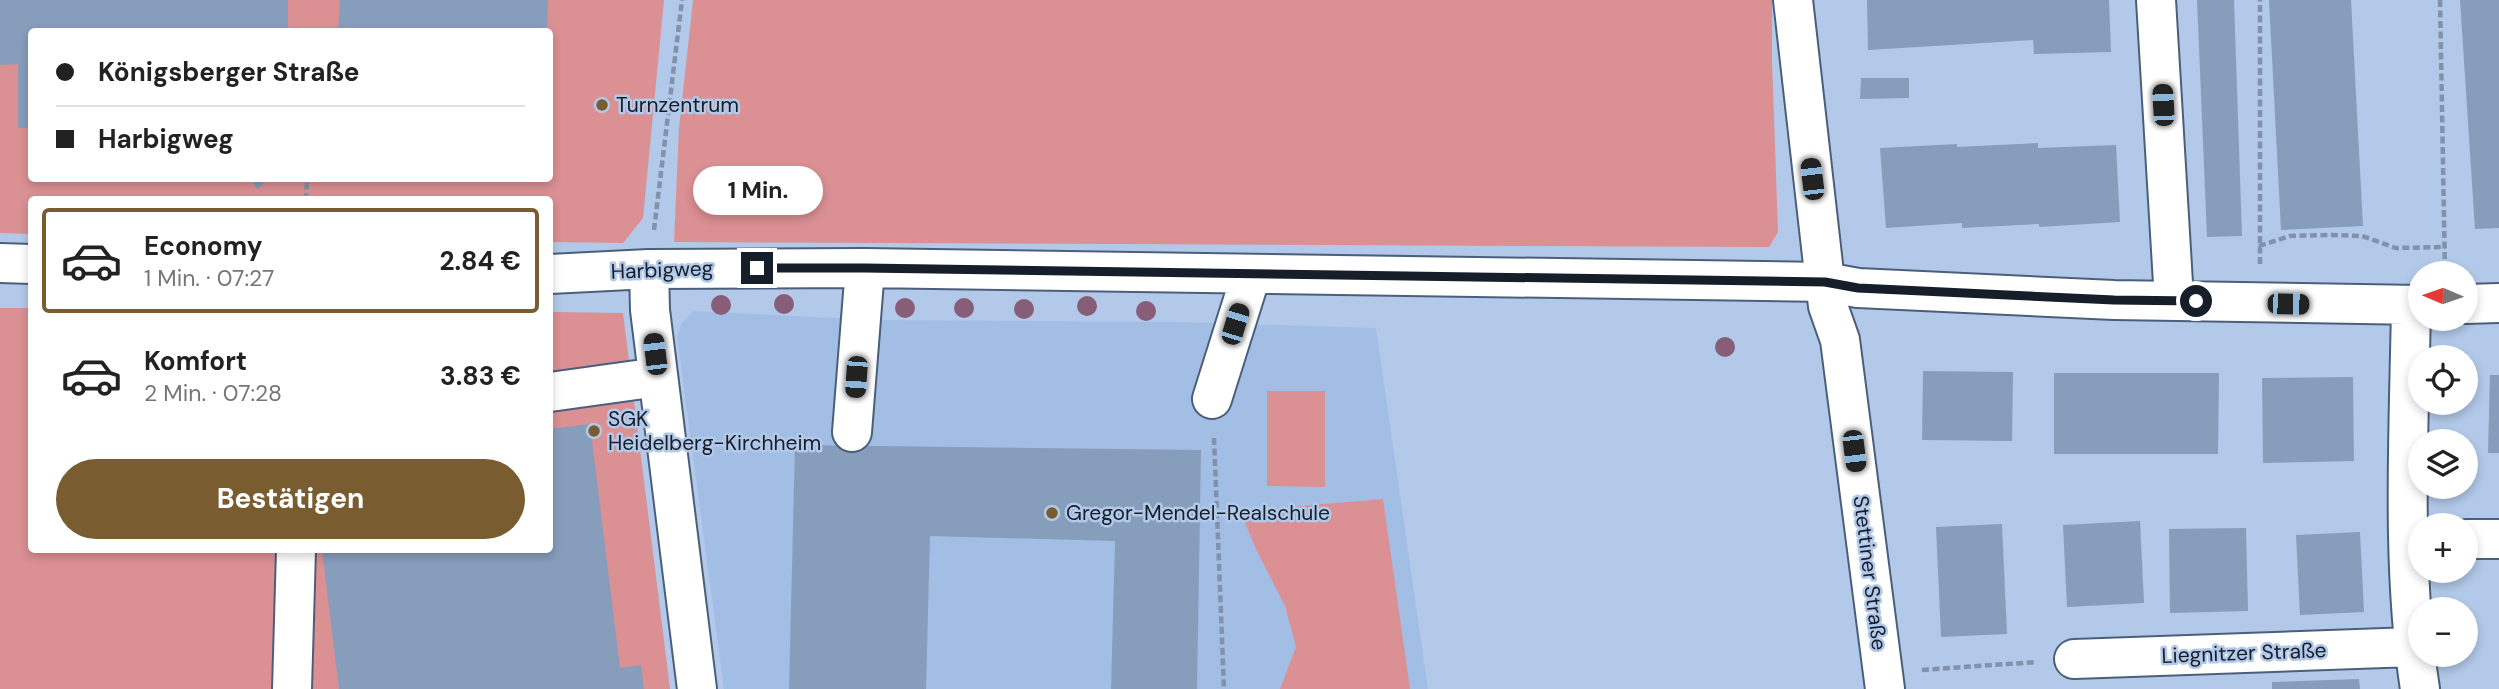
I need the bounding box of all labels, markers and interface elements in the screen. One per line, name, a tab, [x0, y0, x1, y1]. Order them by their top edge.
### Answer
text: Königsberger Straße	[98, 55, 359, 89]
car	[2152, 83, 2175, 127]
place label: Turnzentrum	[616, 91, 739, 119]
marker: Turnzentrum	[594, 97, 610, 113]
text: Harbigweg	[98, 122, 234, 156]
car	[1800, 157, 1825, 201]
callout: 1 Min.	[692, 166, 822, 216]
text: 1 Min.	[728, 175, 788, 205]
icon: car	[60, 229, 123, 292]
text: Economy	[144, 229, 262, 263]
text: 2.84 €	[439, 244, 521, 278]
route end	[741, 252, 773, 284]
street label: Harbigweg	[610, 254, 714, 286]
north arrow	[2408, 261, 2478, 331]
map controls	[2408, 261, 2478, 667]
text: 1 Min. · 07:27	[144, 263, 274, 293]
route start	[2180, 285, 2212, 317]
car	[2267, 293, 2310, 315]
car	[1219, 301, 1252, 347]
car	[643, 332, 668, 376]
icon: car	[60, 344, 123, 407]
text: Komfort	[144, 344, 247, 378]
button: locate	[2408, 345, 2478, 415]
car	[845, 355, 868, 399]
text: 3.83 €	[440, 359, 521, 393]
text: 2 Min. · 07:28	[144, 378, 282, 408]
place label: SGK Heidelberg-Kirchheim	[608, 405, 821, 457]
marker: SGK Heidelberg-Kirchheim	[586, 423, 602, 439]
car	[1842, 429, 1867, 473]
button: layers	[2408, 429, 2478, 499]
button: Bestätigen	[56, 459, 525, 539]
street label: Stettiner Straße	[1847, 494, 1893, 652]
place label: Gregor-Mendel-Realschule	[1066, 499, 1330, 527]
marker: Gregor-Mendel-Realschule	[1044, 505, 1060, 521]
button: +	[2408, 513, 2478, 583]
button: −	[2408, 597, 2478, 667]
street label: Liegnitzer Straße	[2161, 636, 2327, 670]

